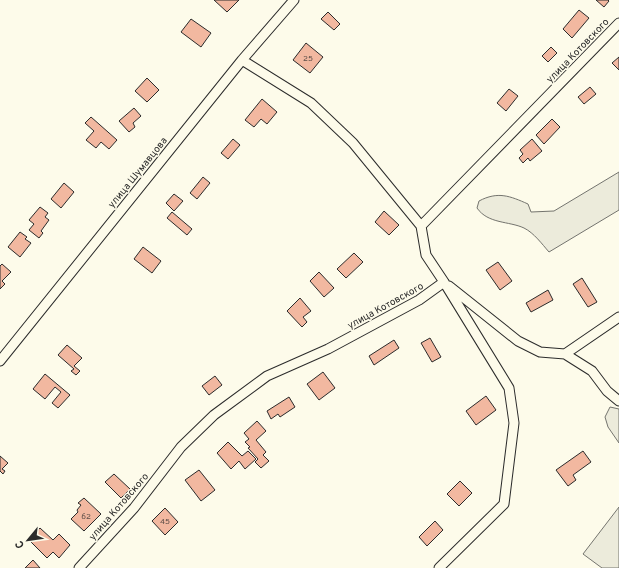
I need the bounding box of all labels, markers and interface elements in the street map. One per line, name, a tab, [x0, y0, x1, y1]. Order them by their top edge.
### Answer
street label: улица Котовского	[544, 16, 613, 86]
house number: 25	[303, 54, 313, 64]
street label: улица Шумавцова	[106, 135, 171, 211]
street label: улица Котовского	[345, 280, 426, 333]
street label: улица Котовского	[86, 470, 152, 543]
house number: 62	[81, 512, 91, 522]
house number: 45	[160, 517, 170, 527]
north arrow	[8, 520, 48, 560]
text: С	[12, 538, 28, 551]

